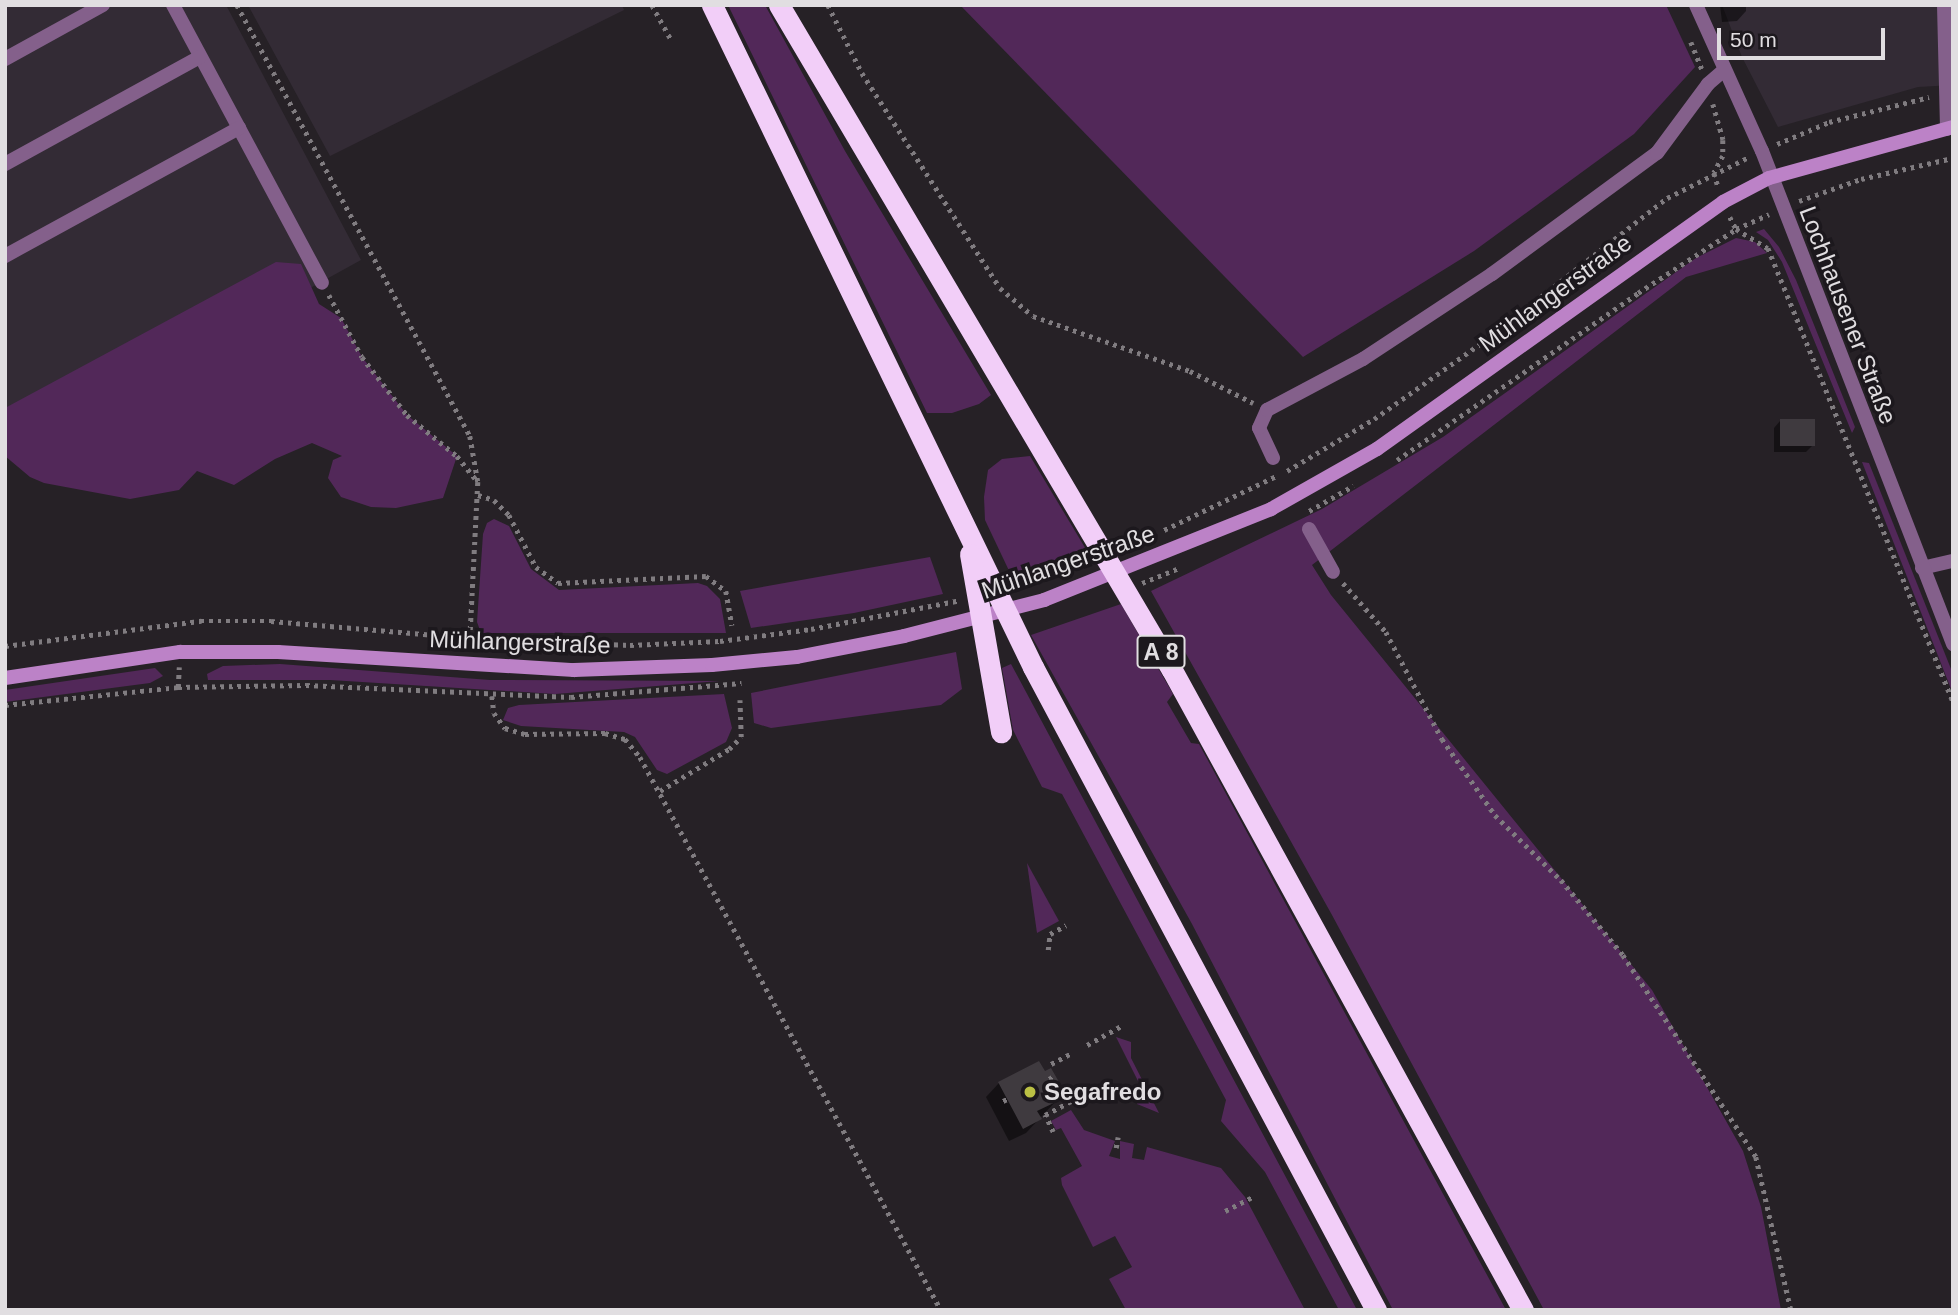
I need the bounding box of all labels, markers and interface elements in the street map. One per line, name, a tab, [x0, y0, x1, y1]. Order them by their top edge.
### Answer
scale bar	[1720, 14, 1888, 58]
text: 50 m	[1730, 28, 1777, 51]
street label: Lochhausener Straße	[1793, 202, 1903, 428]
street label: Mühlangerstraße	[1473, 228, 1637, 358]
street label: Mühlangerstraße	[978, 519, 1158, 605]
street label: Mühlangerstraße	[429, 624, 611, 660]
road number: A 8	[1135, 632, 1187, 672]
place label: Segafredo	[1044, 1078, 1161, 1106]
marker: Segafredo	[1022, 1084, 1038, 1100]

